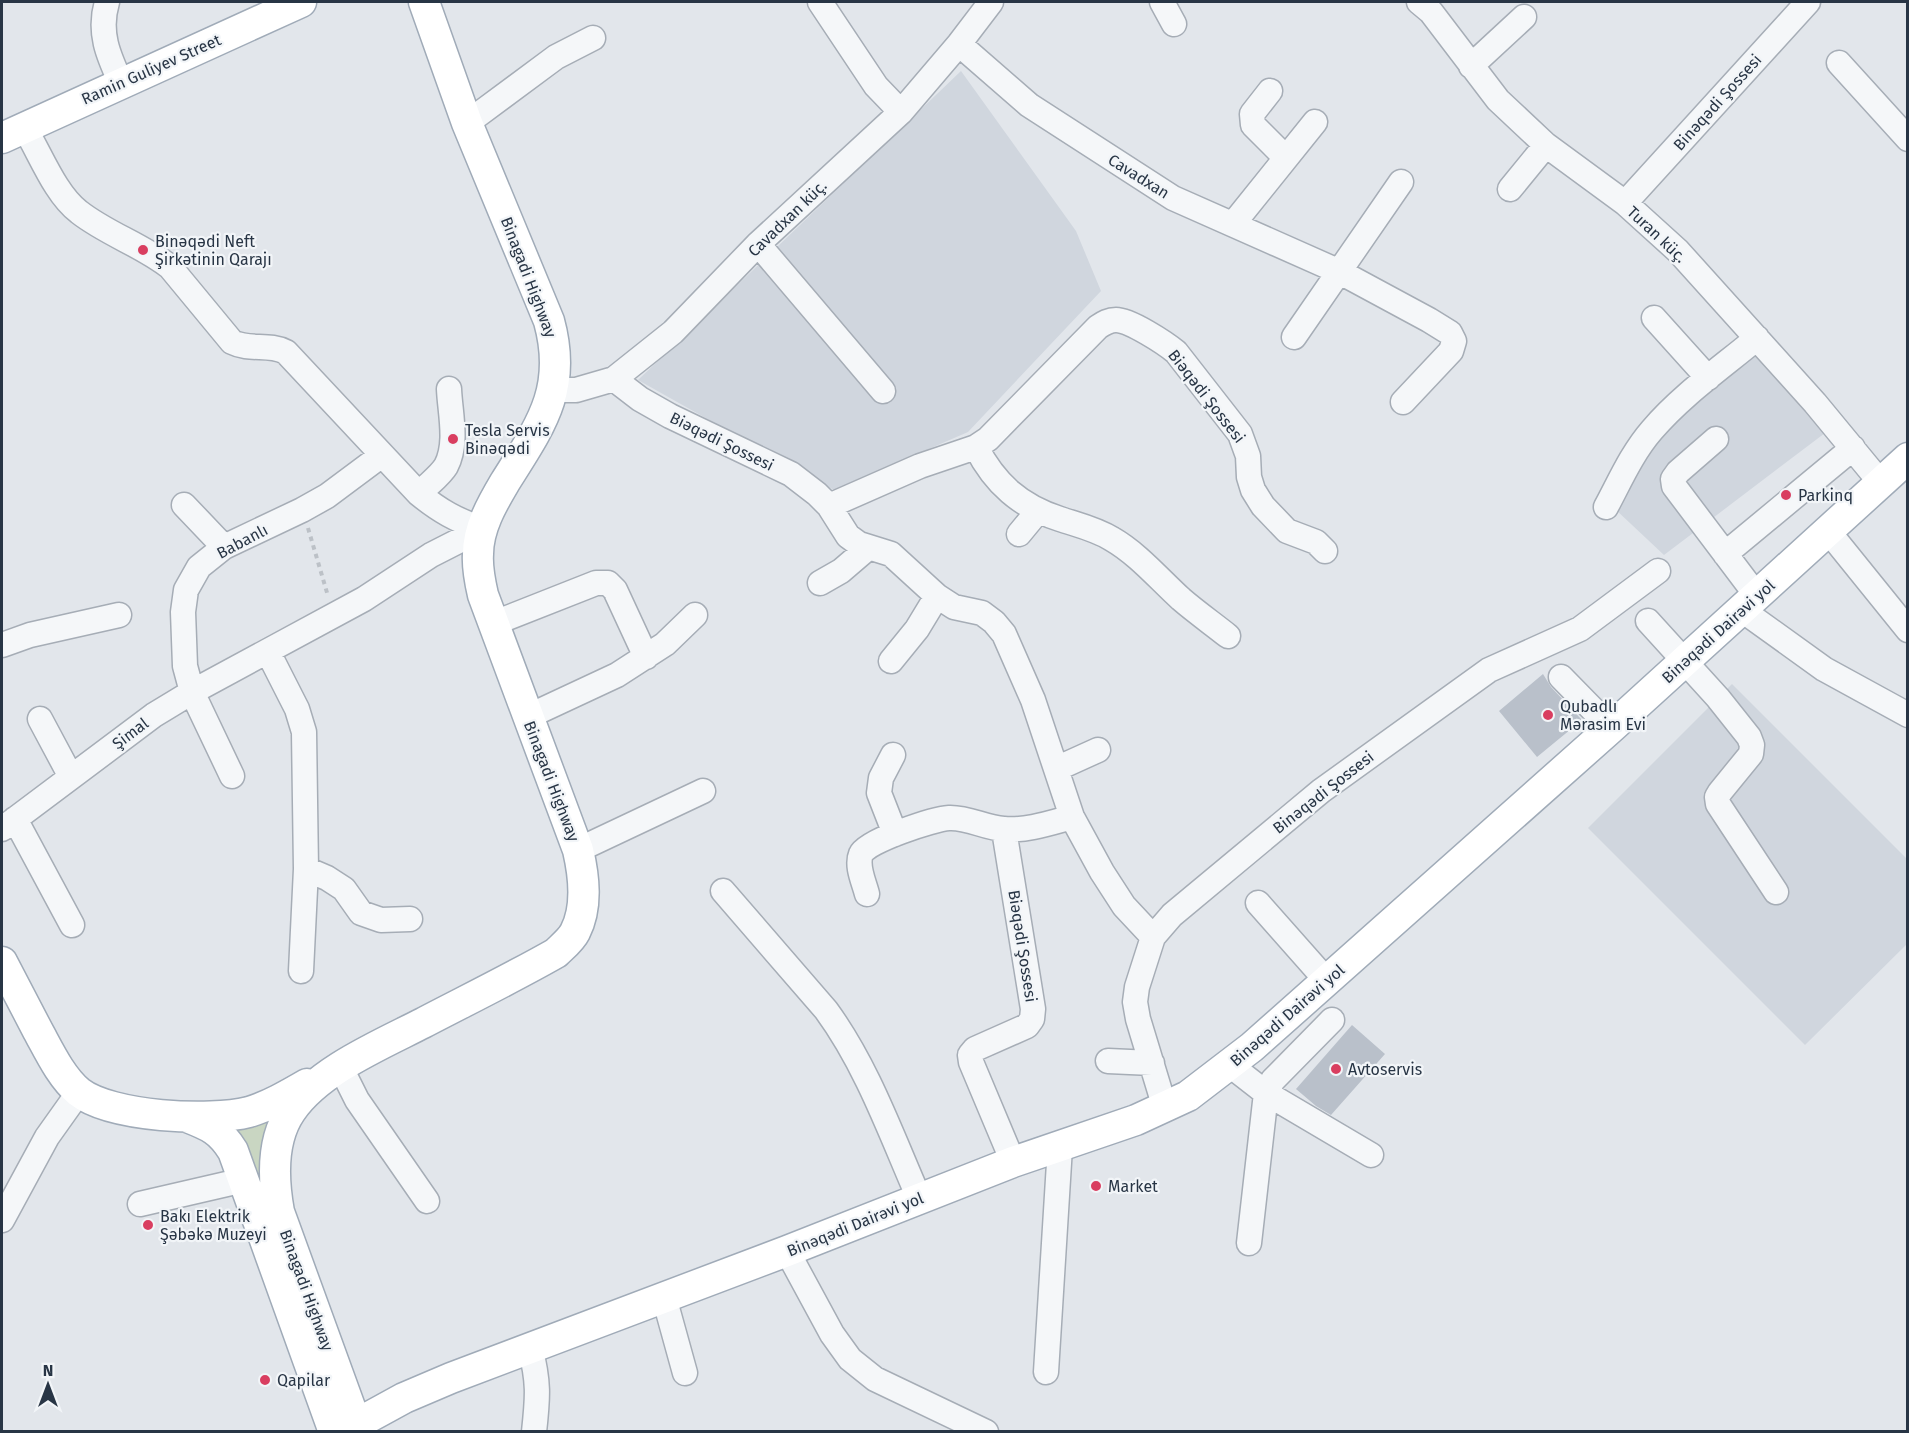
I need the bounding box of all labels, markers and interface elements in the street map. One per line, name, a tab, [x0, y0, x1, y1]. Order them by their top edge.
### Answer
street label: Ramin Guliyev Street	[79, 30, 224, 109]
street label: Binəqədi Şossesi	[1669, 50, 1766, 155]
street label: Cavadxan	[1105, 150, 1173, 203]
street label: Cavadxan küç.	[744, 176, 831, 261]
street label: Turan küç.	[1622, 202, 1690, 267]
street label: Binagadi Highway	[497, 214, 560, 340]
place label: Binəqədi Neft Şirkətinin Qarajı	[155, 232, 272, 270]
marker: Binəqədi Neft Şirkətinin Qarajı	[136, 243, 150, 257]
street label: Biəqədi Şossesi	[1163, 346, 1249, 447]
street label: Biəqədi Şossesi	[666, 408, 777, 476]
place label: Tesla Servis Binəqədi	[465, 421, 550, 458]
marker: Tesla Servis Binəqədi	[446, 432, 460, 446]
place label: Parkinq	[1798, 486, 1853, 505]
marker: Parkinq	[1779, 488, 1793, 502]
street label: Babanlı	[213, 520, 271, 563]
street label: Binəqədi Dairəvi yol	[1658, 575, 1779, 687]
place label: Qubadlı Mərasim Evi	[1560, 697, 1646, 734]
marker: Qubadlı Mərasim Evi	[1541, 708, 1555, 722]
street label: Şimal	[109, 714, 153, 754]
street label: Binagadi Highway	[520, 718, 583, 844]
street label: Binəqədi Şossesi	[1269, 747, 1378, 838]
street label: Biəqədi Şossesi	[1003, 889, 1041, 1004]
street label: Binəqədi Dairəvi yol	[1226, 960, 1349, 1070]
place label: Avtoservis	[1348, 1060, 1422, 1079]
marker: Avtoservis	[1329, 1062, 1343, 1076]
place label: Market	[1108, 1177, 1158, 1196]
marker: Market	[1089, 1179, 1103, 1193]
street label: Binəqədi Dairəvi yol	[784, 1188, 927, 1261]
place label: Bakı Elektrik Şəbəkə Muzeyi	[160, 1207, 267, 1245]
marker: Bakı Elektrik Şəbəkə Muzeyi	[141, 1218, 155, 1232]
street label: Binagadi Highway	[276, 1227, 337, 1354]
north arrow	[18, 1355, 78, 1415]
text: N	[43, 1361, 53, 1380]
place label: Qapilar	[277, 1371, 331, 1390]
marker: Qapilar	[258, 1373, 272, 1387]

